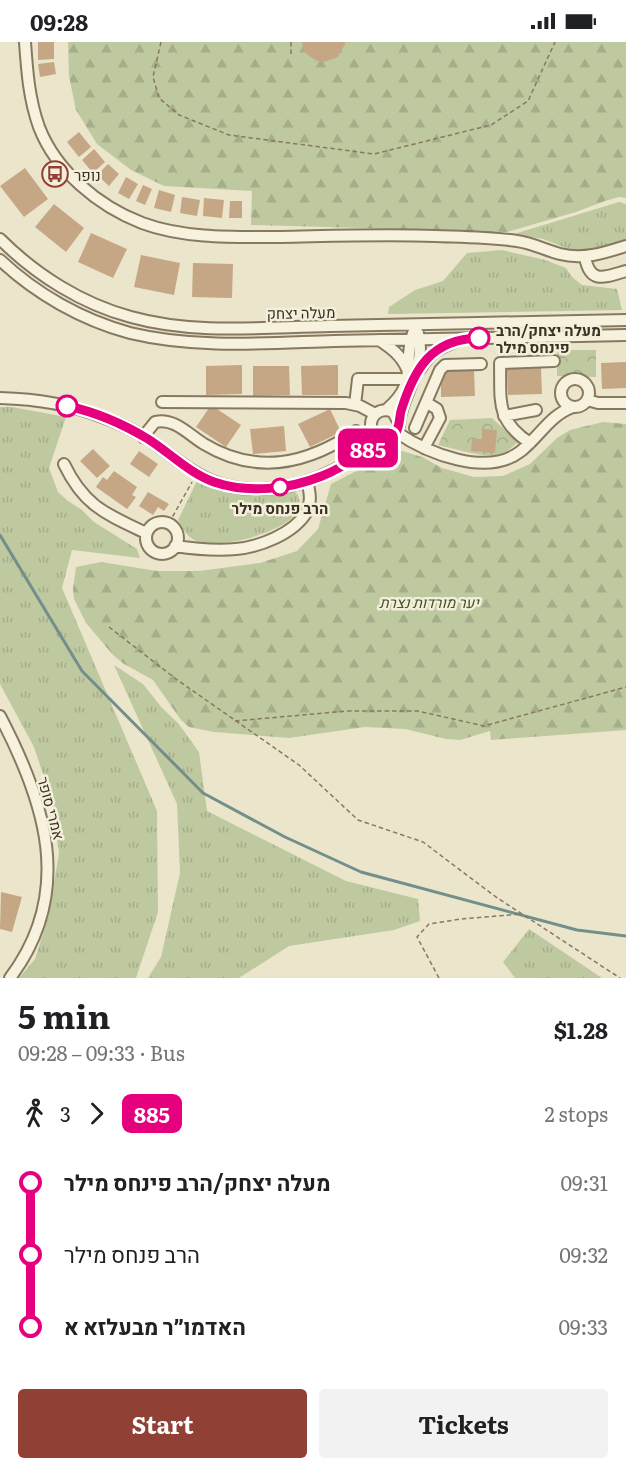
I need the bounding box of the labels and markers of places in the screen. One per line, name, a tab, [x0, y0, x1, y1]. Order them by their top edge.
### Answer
bus stop icon: נופר	[40, 159, 70, 189]
place label: נופר	[74, 163, 101, 186]
place label: מעלה יצחק/הרב פינחס מילר	[496, 318, 601, 358]
marker: מעלה יצחק/הרב פינחס מילר	[468, 327, 490, 349]
unlabelled marker	[56, 395, 78, 417]
marker: הרב פנחס מילר	[271, 478, 289, 496]
place label: הרב פנחס מילר	[232, 496, 328, 519]

